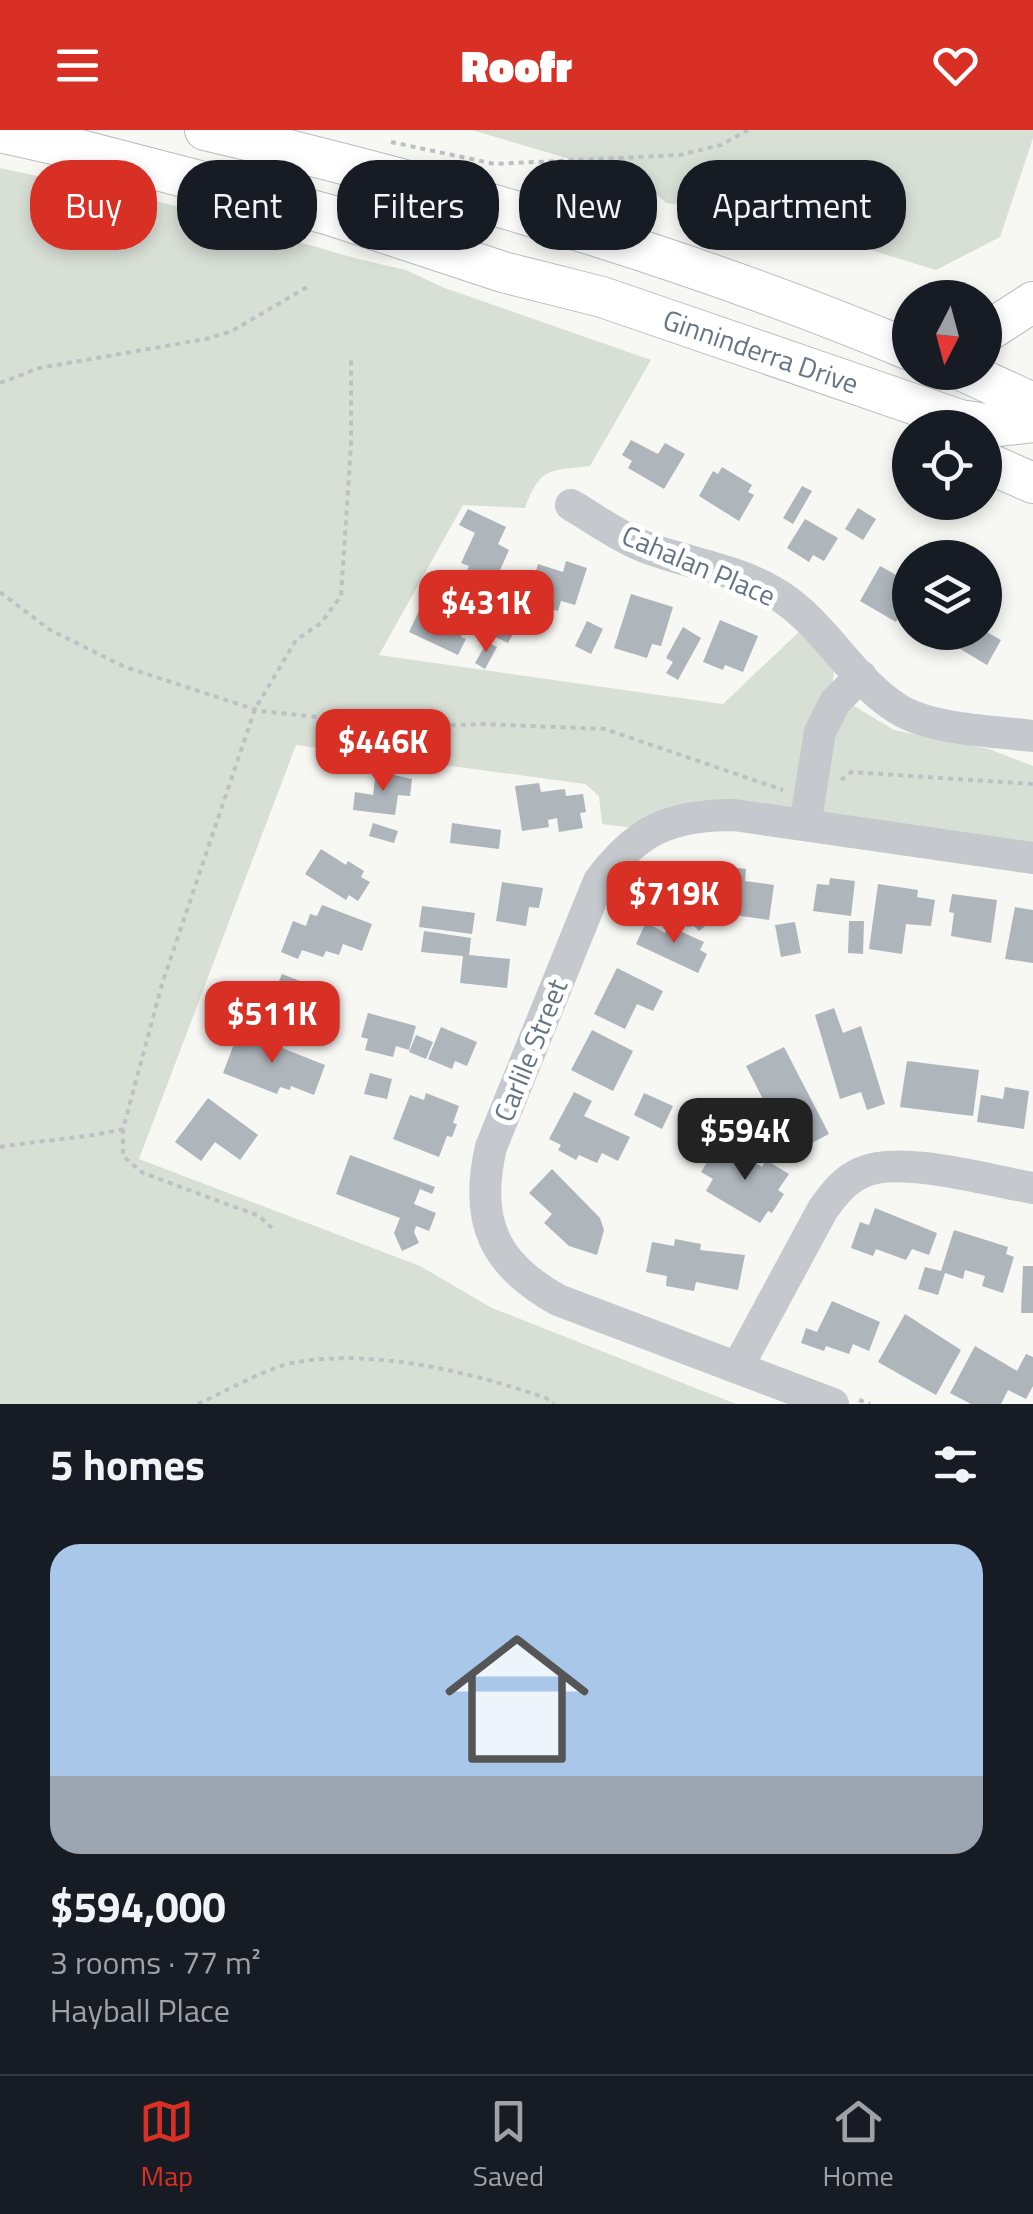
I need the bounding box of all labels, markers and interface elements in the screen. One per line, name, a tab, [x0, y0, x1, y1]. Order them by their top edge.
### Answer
text: Roofr	[461, 31, 572, 99]
icon: menu	[50, 38, 105, 93]
icon: heart	[928, 38, 983, 93]
chip: Buy	[30, 160, 157, 250]
chip: Rent	[177, 160, 317, 250]
chip: Filters	[337, 160, 499, 250]
chip: New	[519, 160, 657, 250]
chip: Apartment	[677, 160, 906, 250]
north arrow	[892, 280, 1002, 390]
map controls	[892, 280, 1002, 650]
street label: Ginninderra Drive	[657, 297, 865, 405]
button: locate	[892, 410, 1002, 520]
street label: Cahalan Place	[615, 513, 783, 617]
button: layers	[892, 540, 1002, 650]
pin: $431K	[416, 570, 556, 655]
text: $431K	[441, 578, 531, 626]
pin: $446K	[313, 709, 453, 794]
text: $446K	[338, 717, 428, 765]
pin: $719K	[604, 861, 744, 946]
text: $719K	[629, 869, 719, 917]
street label: Carlile Street	[482, 972, 578, 1128]
pin: $511K	[202, 981, 342, 1066]
text: $511K	[227, 989, 317, 1037]
pin: $594K	[675, 1098, 815, 1183]
text: $594K	[700, 1106, 790, 1154]
text: 5 homes	[50, 1432, 205, 1496]
icon: filters	[928, 1437, 983, 1492]
icon: home	[427, 1609, 607, 1789]
text: $594,000	[50, 1874, 226, 1938]
text: 3 rooms · 77 m²	[50, 1938, 261, 1986]
text: Hayball Place	[50, 1986, 230, 2034]
tab: Map	[139, 2094, 194, 2197]
tab: Saved	[473, 2094, 544, 2197]
tab: Home	[823, 2094, 894, 2197]

